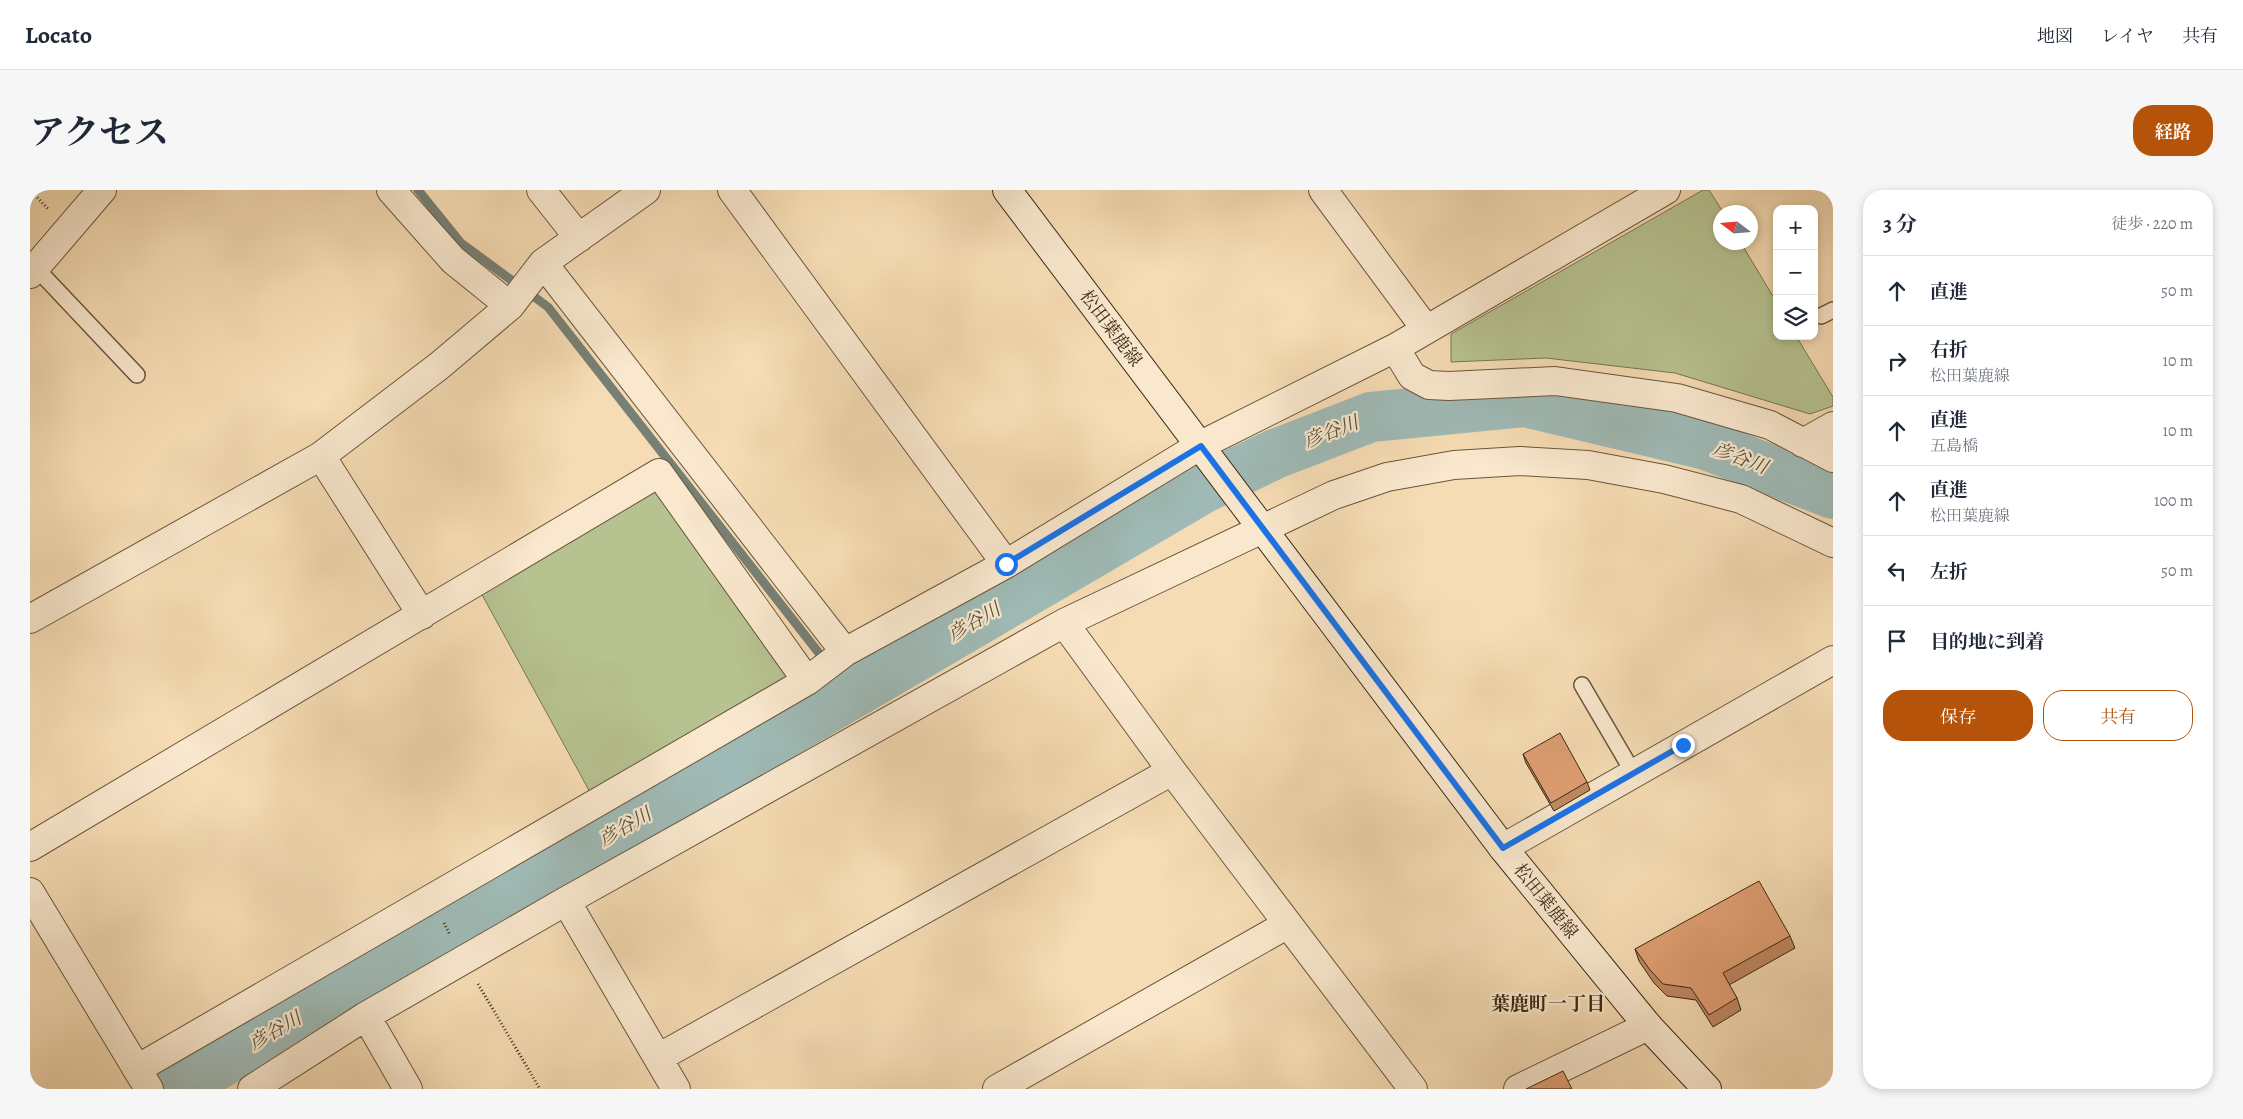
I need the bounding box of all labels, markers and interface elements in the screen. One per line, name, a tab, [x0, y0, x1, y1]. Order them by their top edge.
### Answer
text: Locato	[25, 19, 92, 51]
text: 地図	[2037, 24, 2073, 48]
text: レイヤ	[2101, 24, 2154, 48]
text: 共有	[2182, 24, 2218, 48]
button: 経路	[2133, 105, 2213, 156]
text: アクセス	[30, 108, 169, 156]
north arrow	[1713, 205, 1758, 250]
map controls	[1773, 205, 1818, 340]
button: +	[1773, 205, 1818, 250]
text: 3 分	[1883, 210, 1917, 238]
text: 徒歩 · 220 m	[2111, 213, 2193, 235]
button: −	[1773, 250, 1818, 295]
icon: ahead	[1883, 277, 1911, 305]
text: 直進	[1930, 279, 1968, 305]
text: 50 m	[2161, 280, 2193, 302]
street label: 松田葉鹿線	[1074, 285, 1148, 371]
button: layers	[1773, 295, 1818, 340]
text: 右折	[1930, 337, 1968, 363]
icon: right	[1883, 347, 1911, 375]
text: 10 m	[2163, 350, 2193, 372]
text: 松田葉鹿線	[1930, 365, 2010, 387]
text: 直進	[1930, 407, 1968, 433]
water label: 彦谷川	[1300, 409, 1364, 454]
icon: ahead	[1883, 417, 1911, 445]
text: 10 m	[2163, 420, 2193, 442]
text: 五島橋	[1930, 435, 1978, 457]
water label: 彦谷川	[1709, 436, 1773, 481]
text: 直進	[1930, 477, 1968, 503]
icon: ahead	[1883, 487, 1911, 515]
text: 100 m	[2154, 490, 2193, 512]
text: 松田葉鹿線	[1930, 505, 2010, 527]
route start	[995, 553, 1018, 576]
icon: left	[1883, 557, 1911, 585]
text: 左折	[1930, 559, 1968, 585]
text: 50 m	[2161, 560, 2193, 582]
water label: 彦谷川	[943, 595, 1007, 648]
icon: arrive	[1883, 627, 1911, 655]
text: 目的地に到着	[1930, 629, 2044, 655]
button: 保存	[1883, 690, 2033, 741]
button: 共有	[2043, 690, 2193, 741]
route end	[1672, 734, 1695, 757]
water label: 彦谷川	[594, 800, 658, 853]
street label: 松田葉鹿線	[1508, 858, 1584, 944]
district label: 葉鹿町一丁目	[1491, 991, 1605, 1017]
water label: 彦谷川	[244, 1004, 308, 1057]

